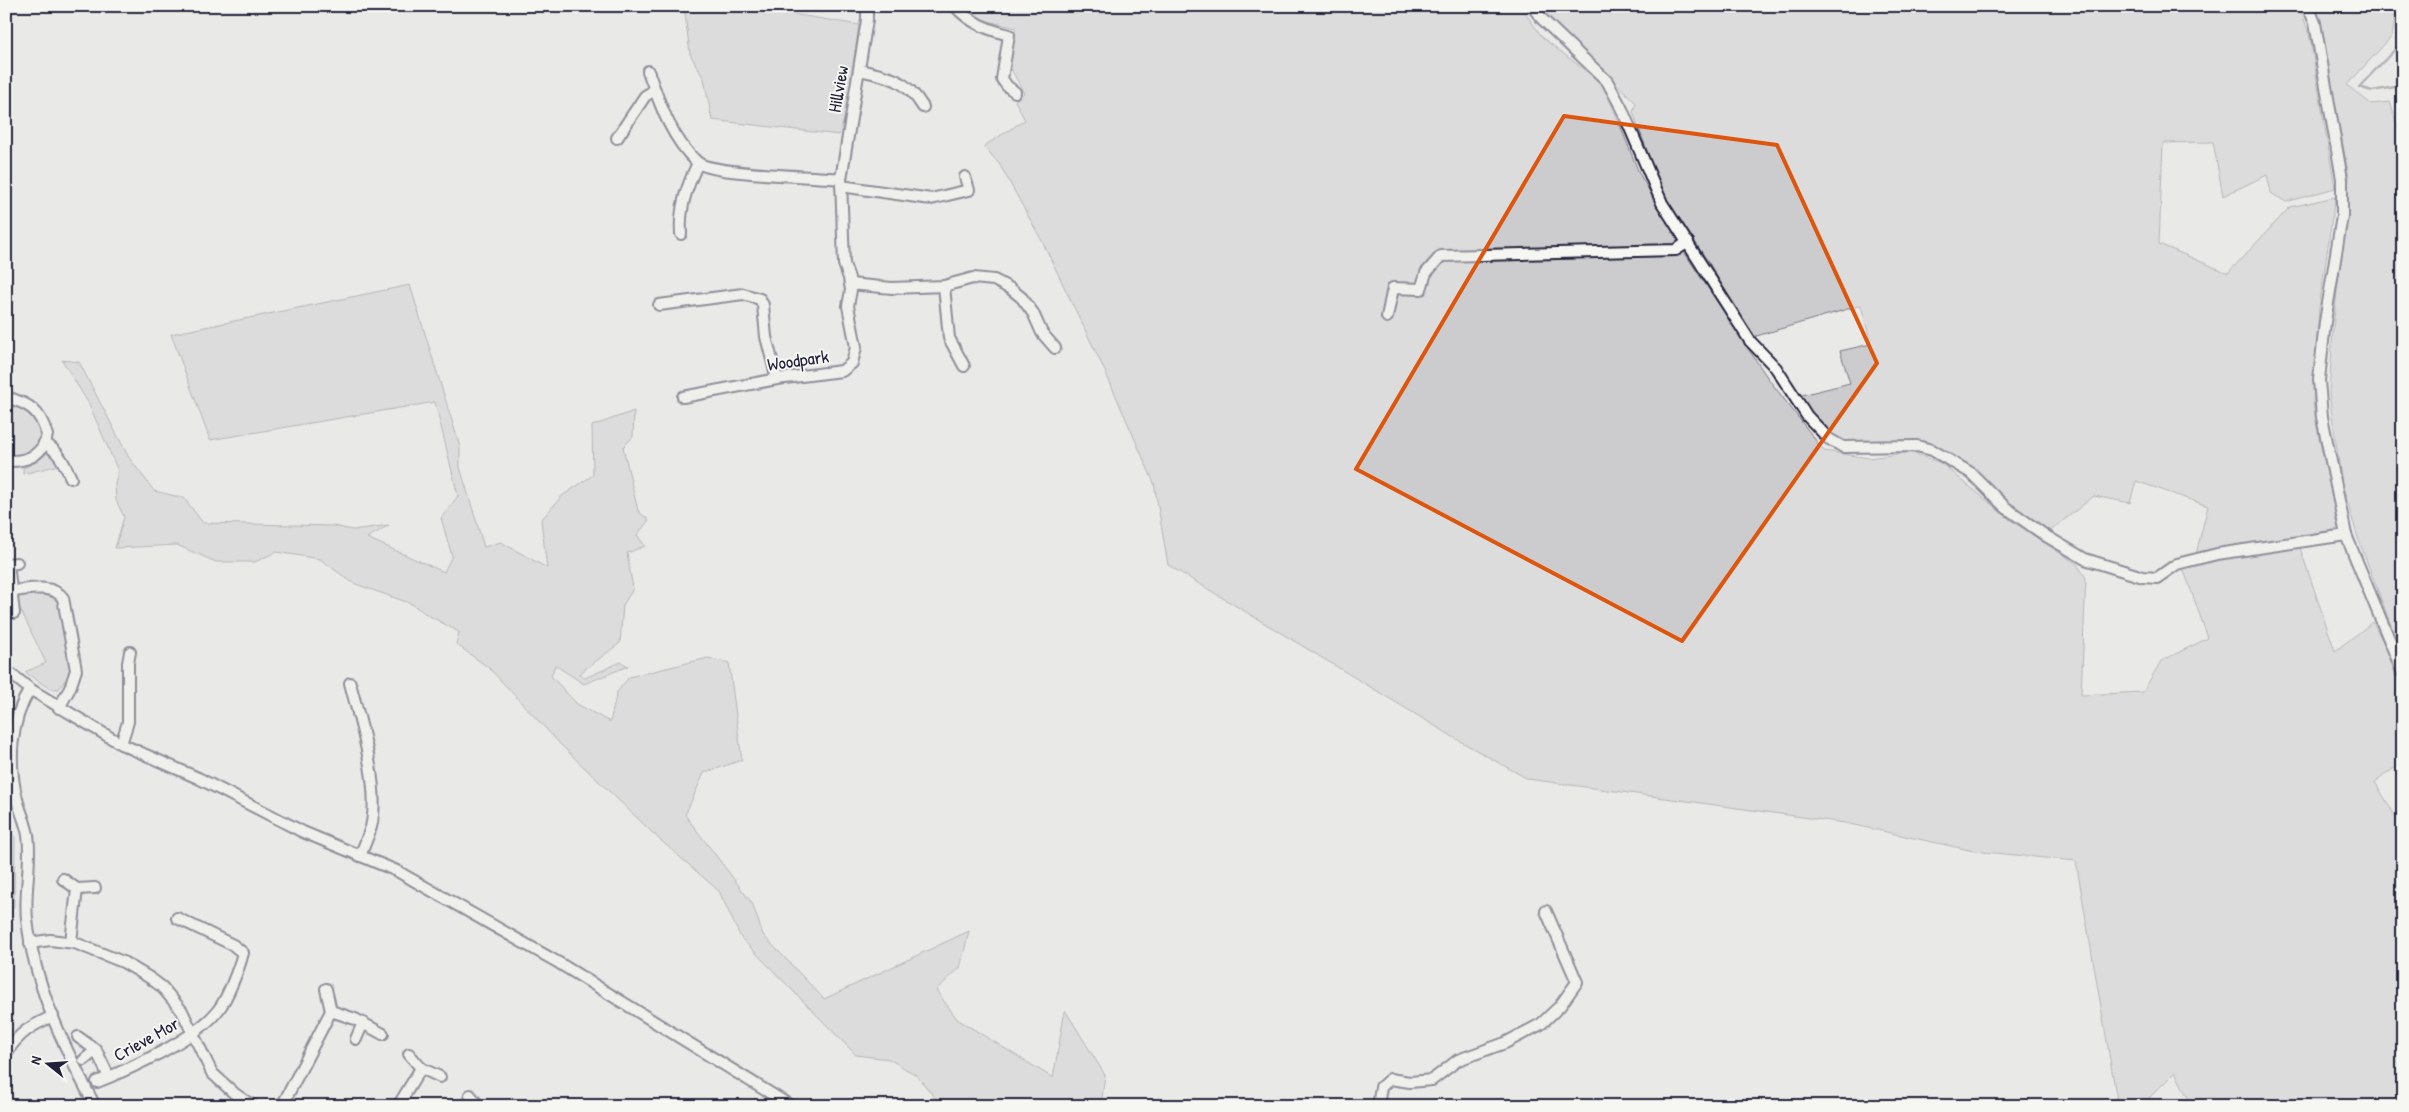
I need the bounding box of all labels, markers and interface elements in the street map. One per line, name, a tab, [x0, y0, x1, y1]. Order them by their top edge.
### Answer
street label: Hillview	[822, 64, 854, 114]
street label: Woodpark	[766, 343, 831, 377]
street label: Crieve Mor	[109, 1011, 183, 1067]
north arrow	[22, 1040, 72, 1090]
text: N	[25, 1053, 45, 1066]

